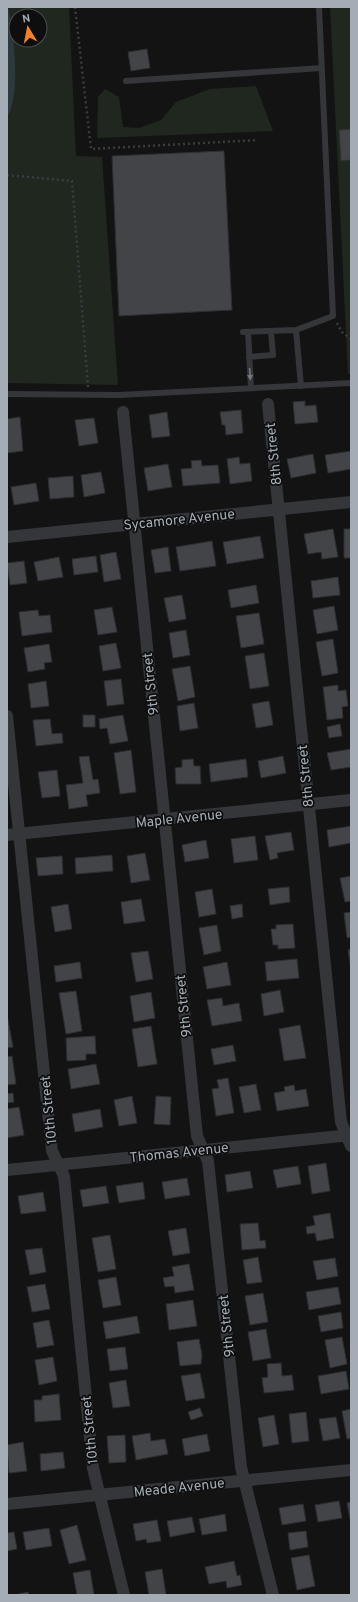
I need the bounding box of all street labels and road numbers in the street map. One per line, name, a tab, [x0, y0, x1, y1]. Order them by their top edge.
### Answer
street label: 8th Street	[263, 422, 286, 486]
street label: Sycamore Avenue	[123, 506, 236, 535]
street label: 9th Street	[140, 652, 163, 716]
street label: 8th Street	[295, 744, 318, 808]
street label: Maple Avenue	[135, 806, 223, 832]
street label: 9th Street	[173, 974, 196, 1038]
street label: 10th Street	[37, 1075, 62, 1145]
street label: Thomas Avenue	[129, 1140, 229, 1167]
street label: 9th Street	[216, 1294, 239, 1358]
street label: 10th Street	[78, 1395, 103, 1465]
street label: Meade Avenue	[133, 1475, 225, 1502]

